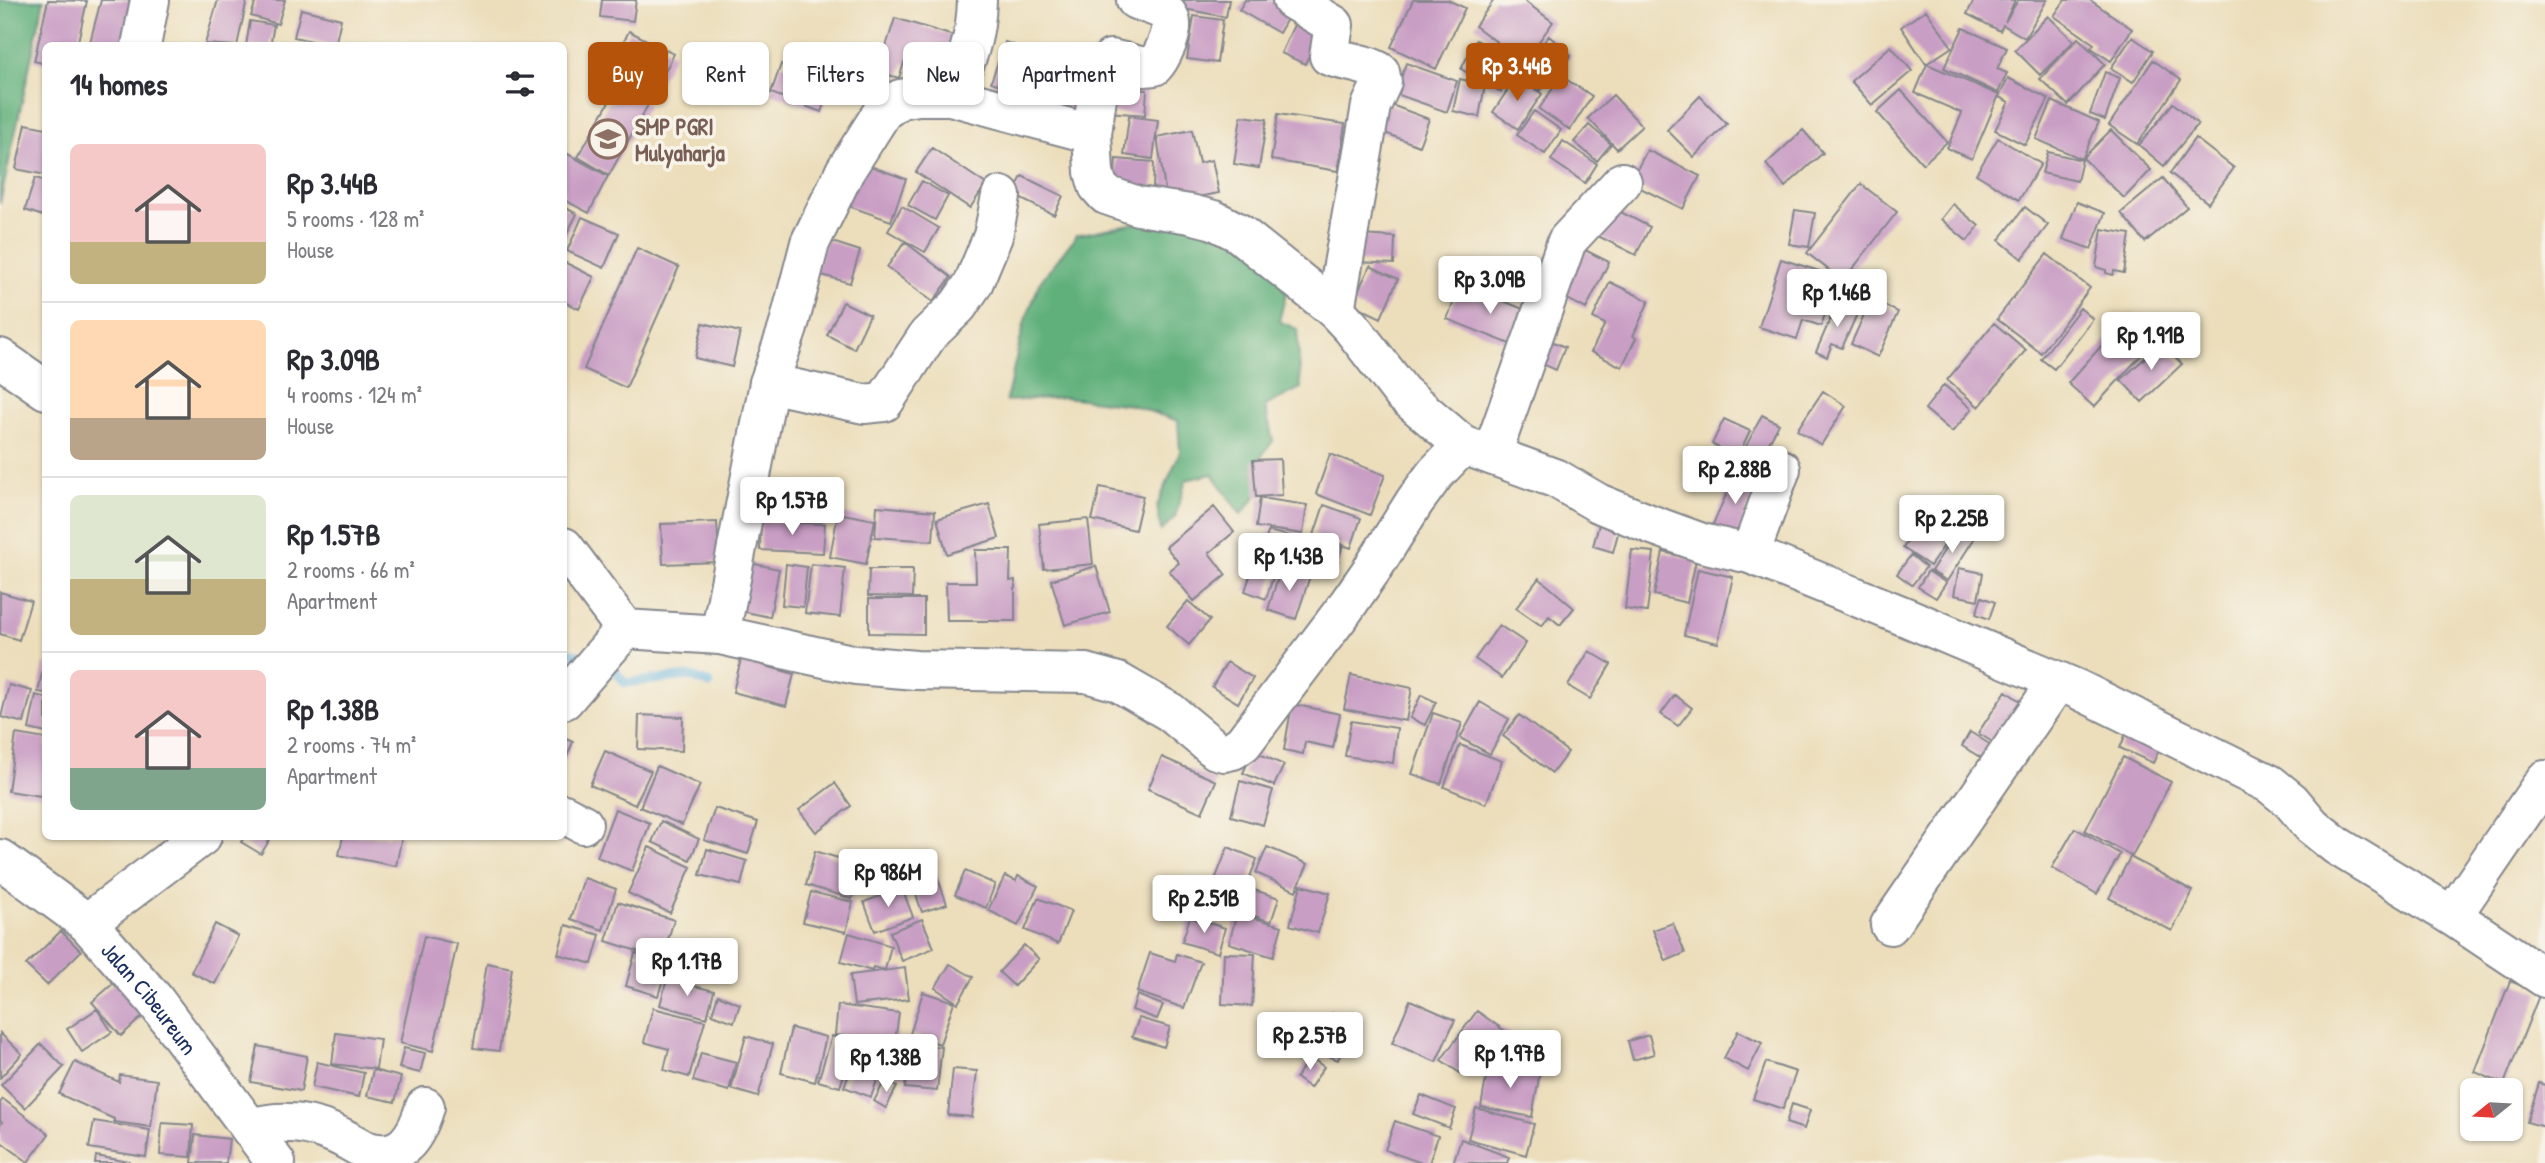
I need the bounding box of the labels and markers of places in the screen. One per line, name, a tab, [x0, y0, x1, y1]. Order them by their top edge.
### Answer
pin: Rp 3.44B	[1445, 43, 1589, 103]
place label: SMP PGRI Mulyaharja	[635, 111, 725, 169]
school or university icon: SMP PGRI Mulyaharja	[587, 118, 629, 160]
pin: Rp 3.09B	[1418, 256, 1562, 316]
pin: Rp 1.46B	[1765, 270, 1909, 329]
pin: Rp 1.91B	[2079, 312, 2223, 372]
pin: Rp 2.88B	[1663, 447, 1807, 506]
pin: Rp 1.57B	[720, 477, 864, 537]
pin: Rp 2.25B	[1880, 496, 2024, 555]
pin: Rp 1.43B	[1217, 534, 1361, 593]
pin: Rp 986M	[823, 850, 953, 909]
pin: Rp 2.51B	[1132, 876, 1276, 935]
pin: Rp 1.17B	[615, 939, 759, 998]
pin: Rp 2.57B	[1238, 1012, 1382, 1072]
pin: Rp 1.97B	[1438, 1030, 1582, 1090]
pin: Rp 1.38B	[814, 1034, 958, 1094]

